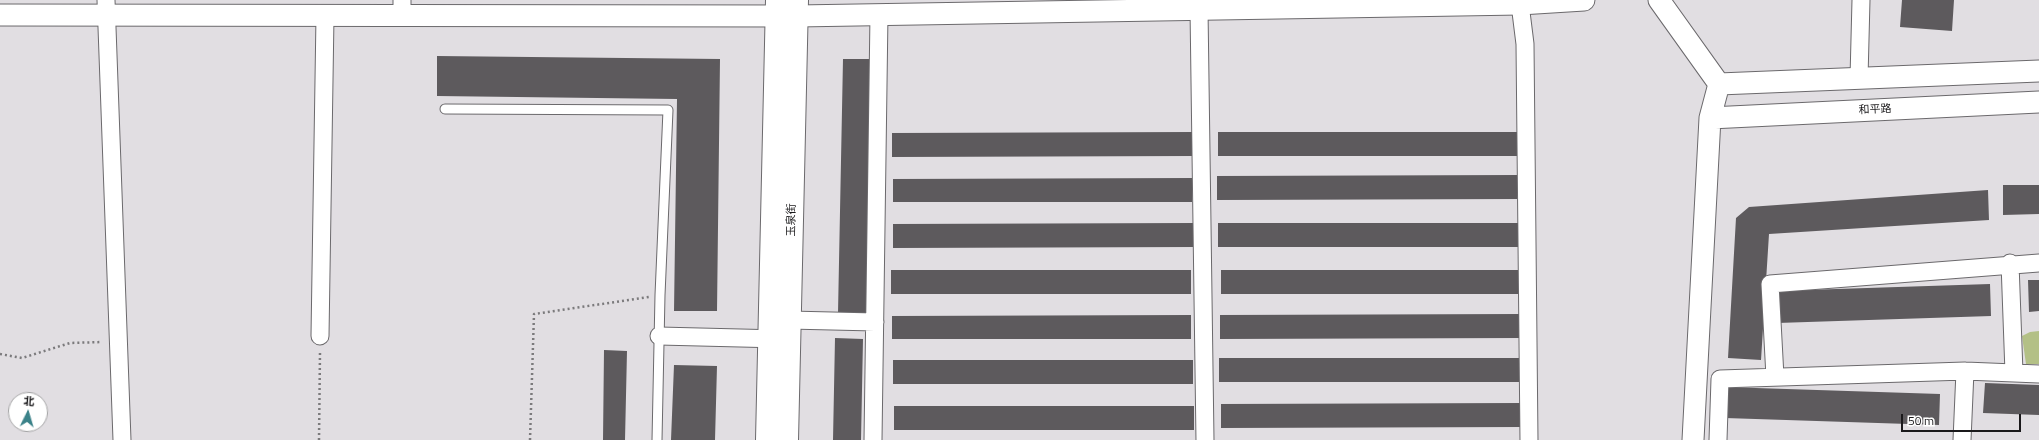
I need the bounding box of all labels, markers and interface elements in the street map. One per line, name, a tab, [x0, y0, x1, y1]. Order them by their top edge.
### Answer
street label: 和平路	[1858, 103, 1892, 117]
street label: 玉泉街	[785, 203, 799, 237]
north arrow	[8, 392, 48, 432]
text: 北	[23, 393, 35, 409]
scale bar	[1903, 406, 2023, 432]
text: 50 m	[1908, 411, 1934, 430]

